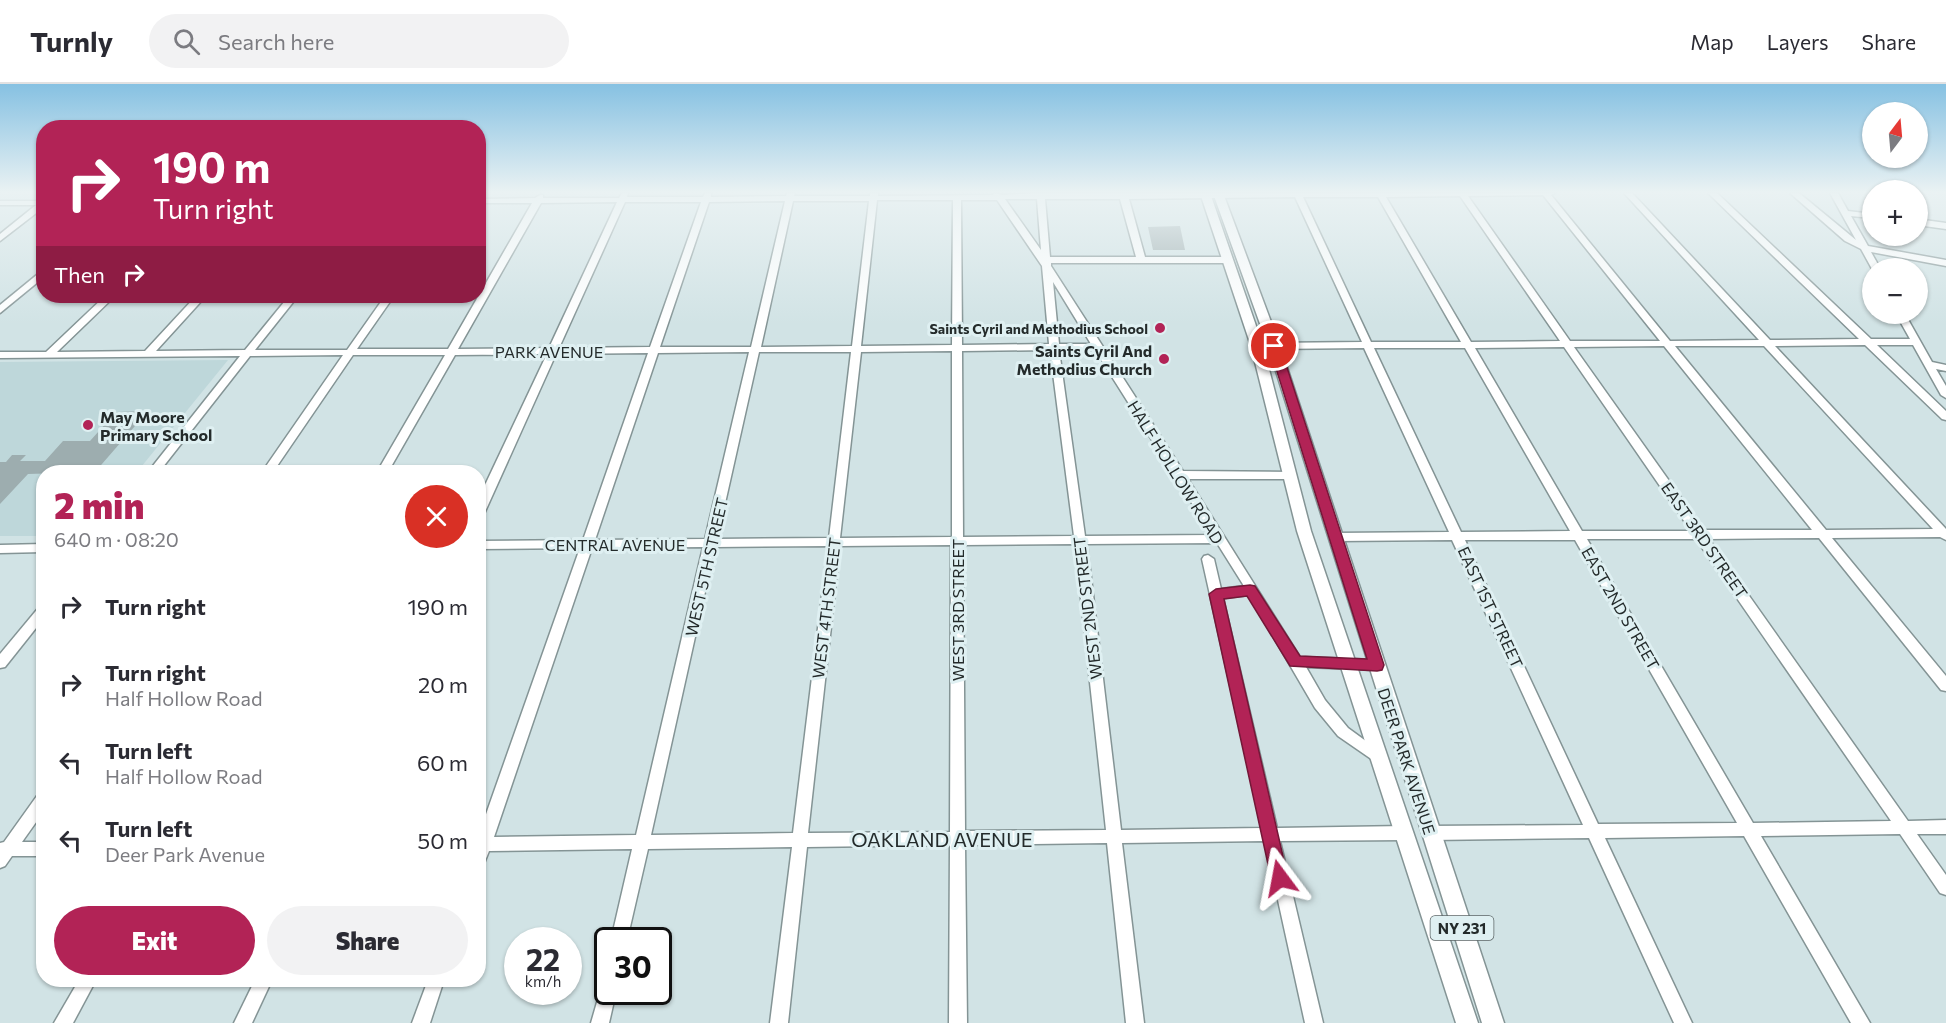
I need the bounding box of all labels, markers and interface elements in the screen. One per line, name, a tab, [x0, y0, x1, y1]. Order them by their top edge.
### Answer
search box	[149, 14, 569, 68]
text: Turnly	[30, 24, 113, 58]
icon: search	[170, 25, 203, 58]
text: Search here	[218, 28, 334, 55]
text: Map	[1690, 29, 1734, 54]
text: Layers	[1767, 29, 1829, 54]
text: Share	[1862, 29, 1916, 54]
north arrow	[1862, 102, 1928, 168]
map controls	[1862, 102, 1928, 324]
text: 190 m	[153, 140, 271, 192]
icon: right	[54, 144, 132, 222]
button: +	[1862, 180, 1928, 246]
text: Turn right	[153, 192, 273, 225]
icon: right	[117, 258, 150, 291]
button: −	[1862, 258, 1928, 324]
text: Then	[54, 261, 105, 288]
place label: Saints Cyril and Methodius School	[929, 320, 1148, 337]
pin	[1248, 320, 1299, 371]
marker: Saints Cyril and Methodius School	[1153, 321, 1167, 335]
icon: arrive	[1257, 329, 1290, 362]
place label: Saints Cyril And Methodius Church	[1017, 341, 1152, 378]
street label: PARK AVENUE	[495, 342, 603, 361]
marker: Saints Cyril And Methodius Church	[1157, 352, 1171, 366]
street label: HALF HOLLOW ROAD	[1124, 397, 1228, 547]
place label: May Moore Primary School	[100, 407, 212, 444]
marker: May Moore Primary School	[81, 418, 95, 432]
street label: EAST 3RD STREET	[1658, 478, 1752, 602]
text: 2 min	[54, 482, 144, 526]
button: close	[405, 485, 468, 548]
street label: WEST 5TH STREET	[681, 496, 731, 638]
text: 640 m · 08:20	[54, 527, 179, 551]
street label: CENTRAL AVENUE	[545, 535, 685, 554]
street label: WEST 4TH STREET	[808, 536, 844, 680]
street label: WEST 2ND STREET	[1069, 536, 1105, 680]
street label: WEST 3RD STREET	[948, 539, 967, 681]
street label: EAST 1ST STREET	[1455, 543, 1527, 671]
street label: EAST 2ND STREET	[1578, 543, 1664, 673]
icon: right	[54, 590, 87, 623]
text: Turn right	[105, 593, 206, 620]
text: 190 m	[407, 593, 468, 620]
text: Turn right	[105, 659, 206, 686]
icon: right	[54, 668, 87, 701]
text: 20 m	[418, 671, 468, 698]
street label: DEER PARK AVENUE	[1374, 685, 1440, 837]
text: Half Hollow Road	[105, 686, 263, 710]
text: Turn left	[105, 737, 192, 764]
icon: left	[54, 746, 87, 779]
text: 60 m	[417, 749, 468, 776]
text: Half Hollow Road	[105, 764, 263, 788]
text: Turn left	[105, 815, 192, 842]
icon: left	[54, 824, 87, 857]
text: 50 m	[418, 827, 468, 854]
street label: OAKLAND AVENUE	[851, 827, 1033, 851]
text: Deer Park Avenue	[105, 842, 265, 866]
position arrow	[1248, 846, 1312, 910]
button: Exit	[54, 906, 255, 975]
button: Share	[267, 906, 468, 975]
road number: NY 231	[1430, 916, 1494, 940]
speed limit sign: 30	[594, 927, 672, 1005]
text: 22	[526, 940, 560, 977]
text: km/h	[525, 972, 561, 990]

